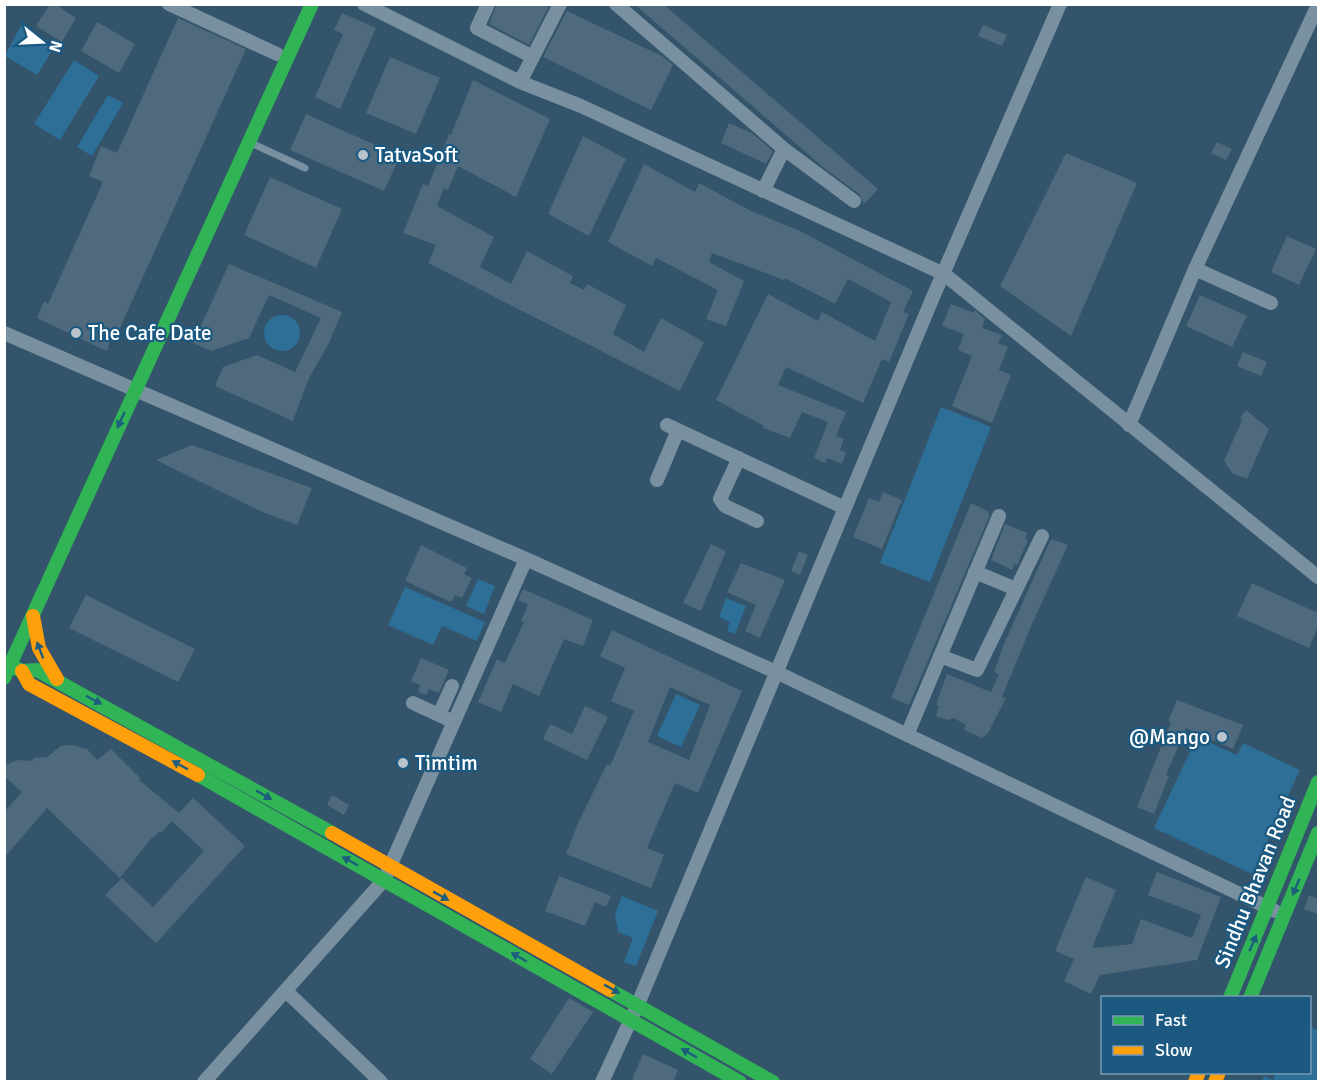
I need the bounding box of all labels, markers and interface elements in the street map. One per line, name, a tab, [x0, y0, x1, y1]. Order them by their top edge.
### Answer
north arrow	[12, 12, 72, 72]
text: N	[44, 38, 67, 55]
place label: TatvaSoft	[375, 142, 458, 168]
marker: TatvaSoft	[356, 148, 370, 162]
place label: The Cafe Date	[88, 320, 212, 346]
marker: The Cafe Date	[69, 326, 83, 340]
one-way arrow	[116, 412, 126, 430]
one-way arrow	[35, 641, 45, 659]
one-way arrow	[86, 695, 103, 705]
place label: @Mango	[1129, 724, 1210, 750]
marker: @Mango	[1215, 730, 1229, 744]
place label: Timtim	[415, 750, 478, 776]
marker: Timtim	[396, 756, 410, 770]
one-way arrow	[171, 760, 188, 770]
one-way arrow	[256, 790, 273, 800]
street label: Sindhu Bhavan Road	[1209, 792, 1301, 972]
one-way arrow	[341, 856, 358, 866]
one-way arrow	[1291, 878, 1301, 896]
one-way arrow	[433, 890, 449, 901]
one-way arrow	[1248, 934, 1258, 952]
one-way arrow	[510, 952, 527, 962]
one-way arrow	[604, 984, 620, 995]
legend	[1101, 996, 1311, 1074]
text: Fast	[1155, 1009, 1187, 1031]
text: Slow	[1155, 1039, 1192, 1061]
one-way arrow	[680, 1048, 697, 1058]

